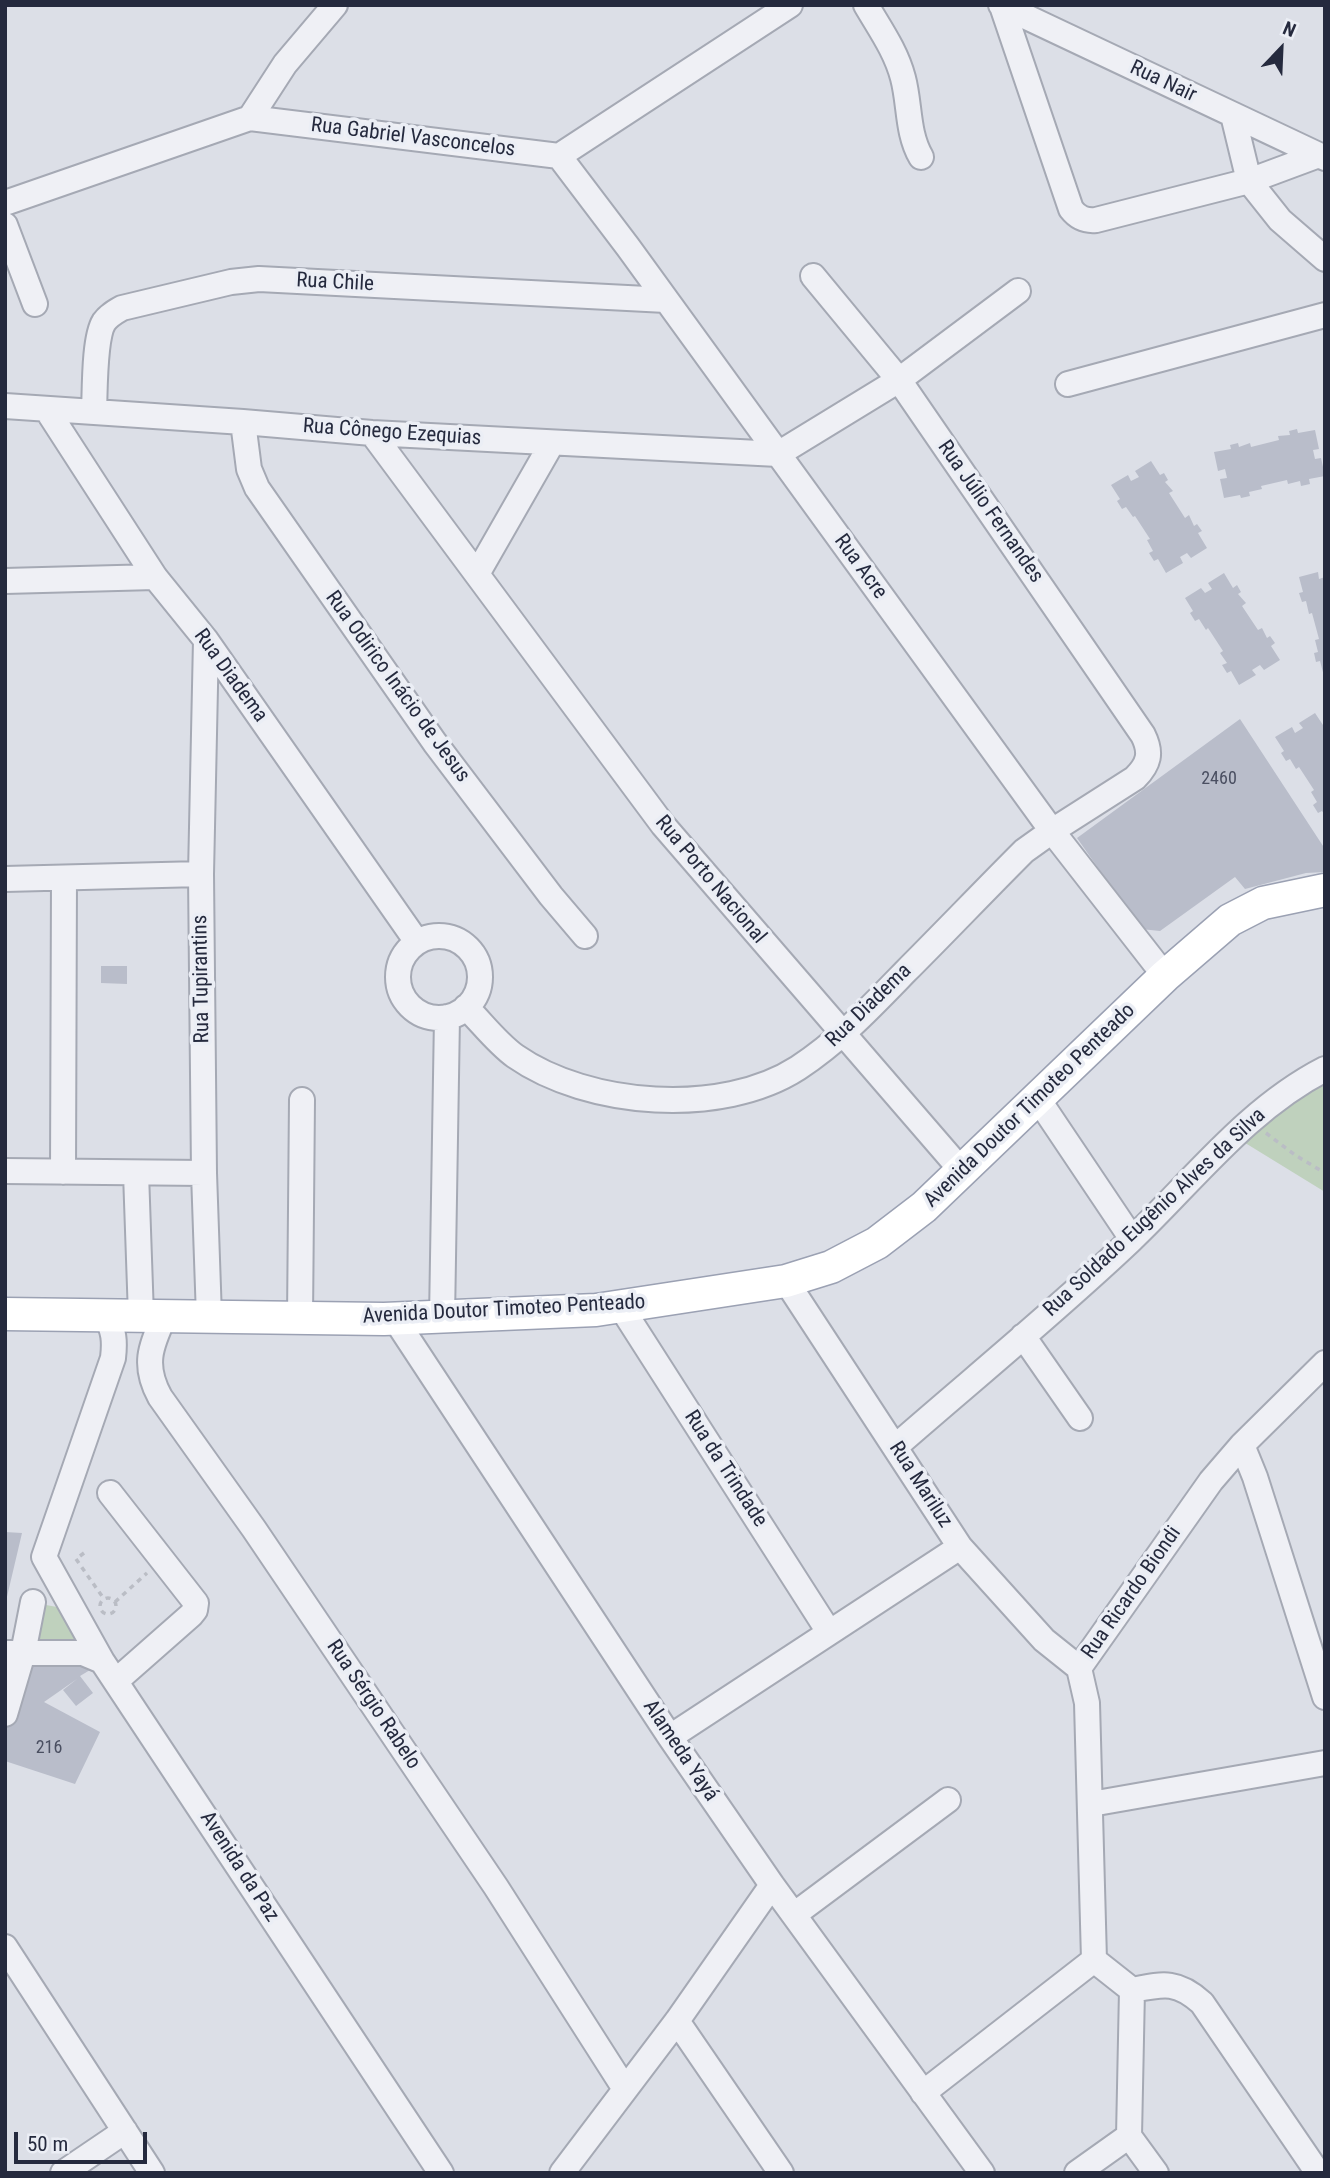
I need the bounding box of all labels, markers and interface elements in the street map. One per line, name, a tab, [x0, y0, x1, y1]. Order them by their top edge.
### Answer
north arrow	[1246, 14, 1316, 84]
text: N	[1280, 16, 1299, 42]
street label: Rua Nair	[1126, 56, 1200, 108]
street label: Rua Gabriel Vasconcelos	[309, 113, 517, 163]
street label: Rua Chile	[296, 268, 374, 298]
street label: Rua Cônego Ezequias	[302, 414, 482, 452]
street label: Rua Júlio Fernandes	[932, 436, 1048, 588]
street label: Rua Acre	[828, 530, 892, 604]
street label: Rua Odirico Inácio de Jesus	[319, 587, 475, 787]
street label: Rua Diadema	[188, 624, 272, 728]
house number: 2460	[1201, 768, 1237, 790]
street label: Rua Porto Nacional	[649, 811, 771, 949]
street label: Rua Tupirantins	[188, 915, 216, 1043]
street label: Rua Diadema	[821, 959, 917, 1053]
street label: Avenida Doutor Timoteo Penteado	[919, 999, 1141, 1213]
street label: Rua Soldado Eugênio Alves da Silva	[1039, 1103, 1271, 1323]
street label: Avenida Doutor Timoteo Penteado	[362, 1290, 646, 1330]
street label: Rua da Trindade	[678, 1406, 772, 1532]
street label: Rua Mariluz	[883, 1437, 957, 1533]
street label: Rua Ricardo Biondi	[1077, 1522, 1187, 1664]
street label: Rua Sérgio Rabelo	[320, 1636, 426, 1774]
street label: Alameda Yayá	[637, 1696, 723, 1806]
house number: 216	[36, 1737, 62, 1759]
street label: Avenida da Paz	[194, 1807, 284, 1927]
scale bar	[18, 2118, 150, 2162]
text: 50 m	[27, 2132, 68, 2156]

